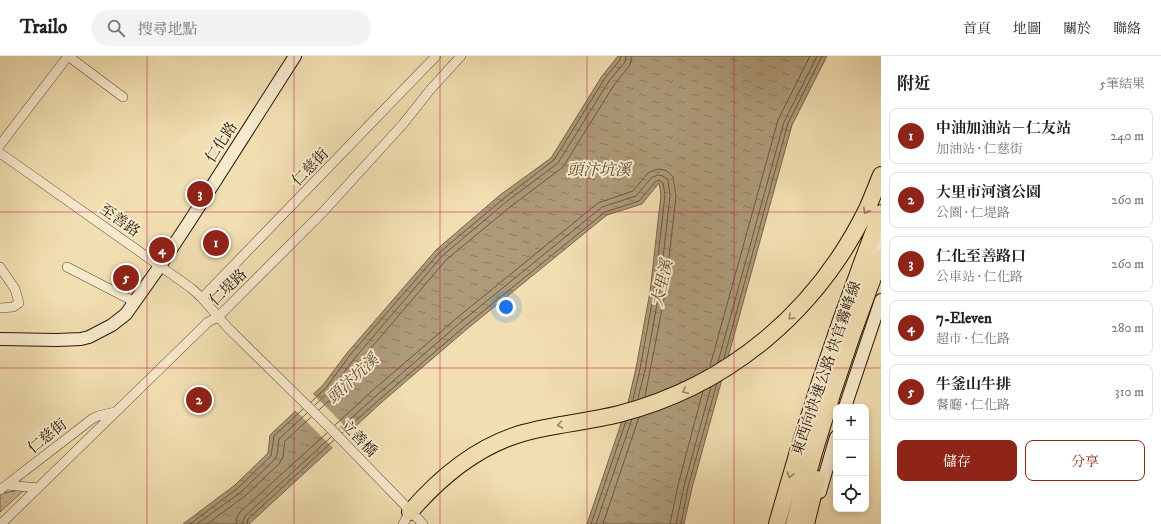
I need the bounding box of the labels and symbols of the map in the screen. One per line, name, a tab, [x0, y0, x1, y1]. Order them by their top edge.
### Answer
street label: 仁化路	[201, 118, 242, 166]
street label: 仁慈街	[288, 145, 333, 190]
water label: 頭汴坑溪	[567, 160, 633, 180]
pin: 3	[187, 179, 213, 209]
street label: 至善路	[96, 200, 144, 241]
one-way arrow	[863, 207, 871, 215]
pin: 1	[203, 228, 229, 258]
pin: 4	[149, 235, 175, 265]
water label: 大里溪	[647, 256, 678, 309]
pin: 5	[113, 263, 139, 293]
street label: 仁堤路	[206, 265, 251, 310]
street label: 東西向快速公路 快官霧峰線	[788, 278, 865, 458]
your location	[496, 297, 516, 317]
one-way arrow	[788, 312, 796, 320]
water label: 頭汴坑溪	[322, 348, 384, 408]
pin: 2	[186, 385, 212, 415]
one-way arrow	[681, 386, 689, 394]
street label: 仁慈街	[24, 415, 71, 458]
street label: 立善橋	[336, 416, 381, 461]
one-way arrow	[557, 421, 563, 429]
one-way arrow	[786, 471, 795, 478]

